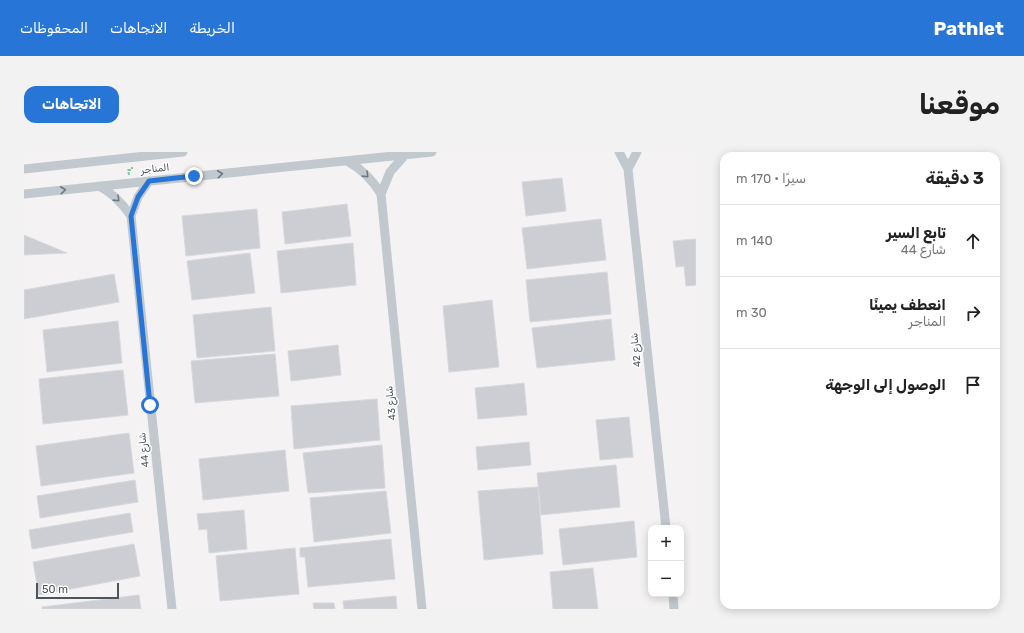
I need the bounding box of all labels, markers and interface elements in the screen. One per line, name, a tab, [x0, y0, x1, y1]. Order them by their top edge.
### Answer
text: Pathlet	[933, 17, 1004, 40]
text: المحفوظات	[20, 20, 88, 37]
text: الاتجاهات	[110, 20, 167, 37]
text: الخريطة	[189, 20, 235, 37]
button: الاتجاهات	[24, 86, 119, 123]
text: موقعنا	[919, 88, 1000, 121]
street label: المناجر	[139, 162, 170, 177]
route end	[185, 167, 203, 185]
text: 3 دقيقة	[925, 168, 984, 188]
one-way arrow	[217, 169, 223, 178]
one-way arrow	[362, 170, 369, 177]
text: سيرًا · 170 m	[736, 171, 806, 186]
one-way arrow	[60, 185, 66, 194]
one-way arrow	[112, 194, 120, 201]
text: تابع السير	[886, 224, 946, 242]
icon: ahead	[962, 230, 984, 252]
text: 140 m	[736, 233, 773, 248]
text: شارع 44	[901, 242, 946, 257]
text: انعطف يمينًا	[869, 296, 946, 314]
icon: right	[962, 302, 984, 324]
text: 30 m	[736, 305, 767, 320]
text: المناجر	[908, 314, 946, 329]
street label: شارع 42	[628, 332, 645, 368]
icon: arrive	[962, 374, 984, 396]
text: الوصول إلى الوجهة	[825, 376, 946, 394]
street label: شارع 43	[383, 385, 400, 421]
route start	[141, 396, 159, 414]
street label: شارع 44	[136, 432, 153, 468]
map controls	[648, 525, 684, 597]
button: +	[648, 525, 684, 561]
button: −	[648, 561, 684, 597]
scale bar	[36, 581, 119, 600]
text: 50 m	[42, 583, 68, 596]

